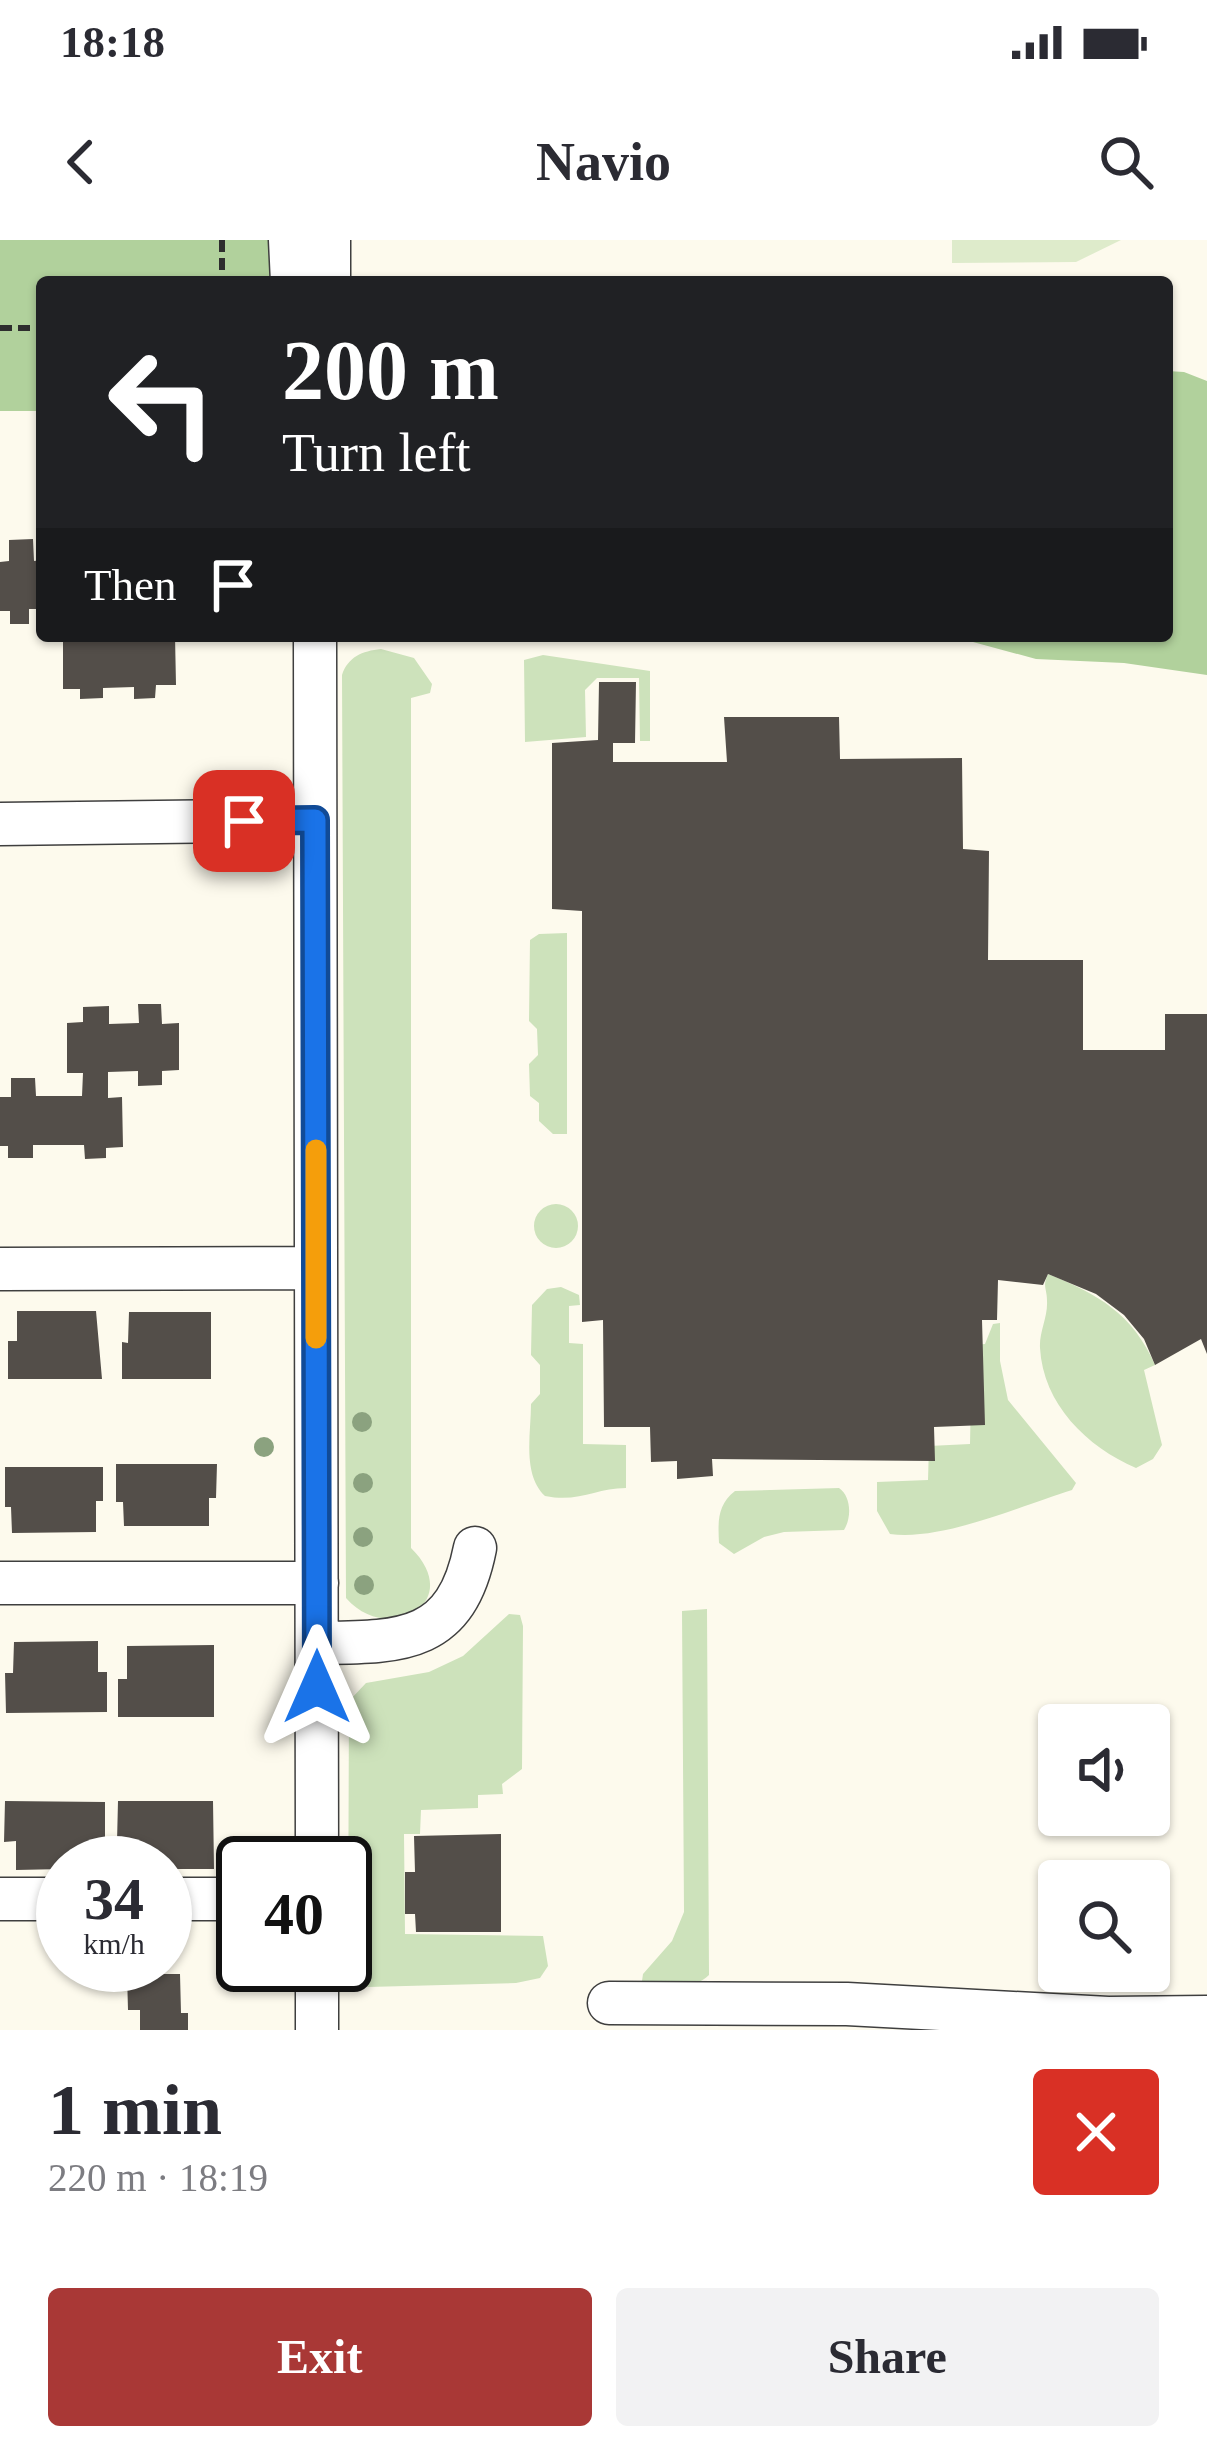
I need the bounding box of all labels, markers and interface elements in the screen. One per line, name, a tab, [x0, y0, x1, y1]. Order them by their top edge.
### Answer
text: 18:18	[60, 17, 165, 67]
icon: back	[48, 129, 114, 195]
icon: search	[1093, 129, 1159, 195]
text: Navio	[536, 132, 671, 192]
icon: left	[84, 324, 240, 480]
text: 200 m	[282, 324, 499, 417]
text: Turn left	[282, 423, 471, 483]
icon: arrive	[200, 552, 266, 618]
text: Then	[84, 560, 176, 610]
pin	[193, 770, 295, 872]
icon: arrive	[211, 788, 277, 854]
position arrow	[254, 1624, 380, 1750]
map controls	[1038, 1704, 1170, 1992]
button: sound	[1038, 1704, 1170, 1836]
speed limit sign: 40	[216, 1836, 372, 1992]
button: search	[1038, 1860, 1170, 1992]
text: 34	[84, 1866, 144, 1932]
text: km/h	[83, 1927, 145, 1960]
button: close	[1033, 2069, 1159, 2195]
text: 1 min	[48, 2070, 222, 2150]
text: 220 m · 18:19	[48, 2156, 268, 2199]
button: Exit	[48, 2288, 592, 2426]
button: Share	[616, 2288, 1159, 2426]

